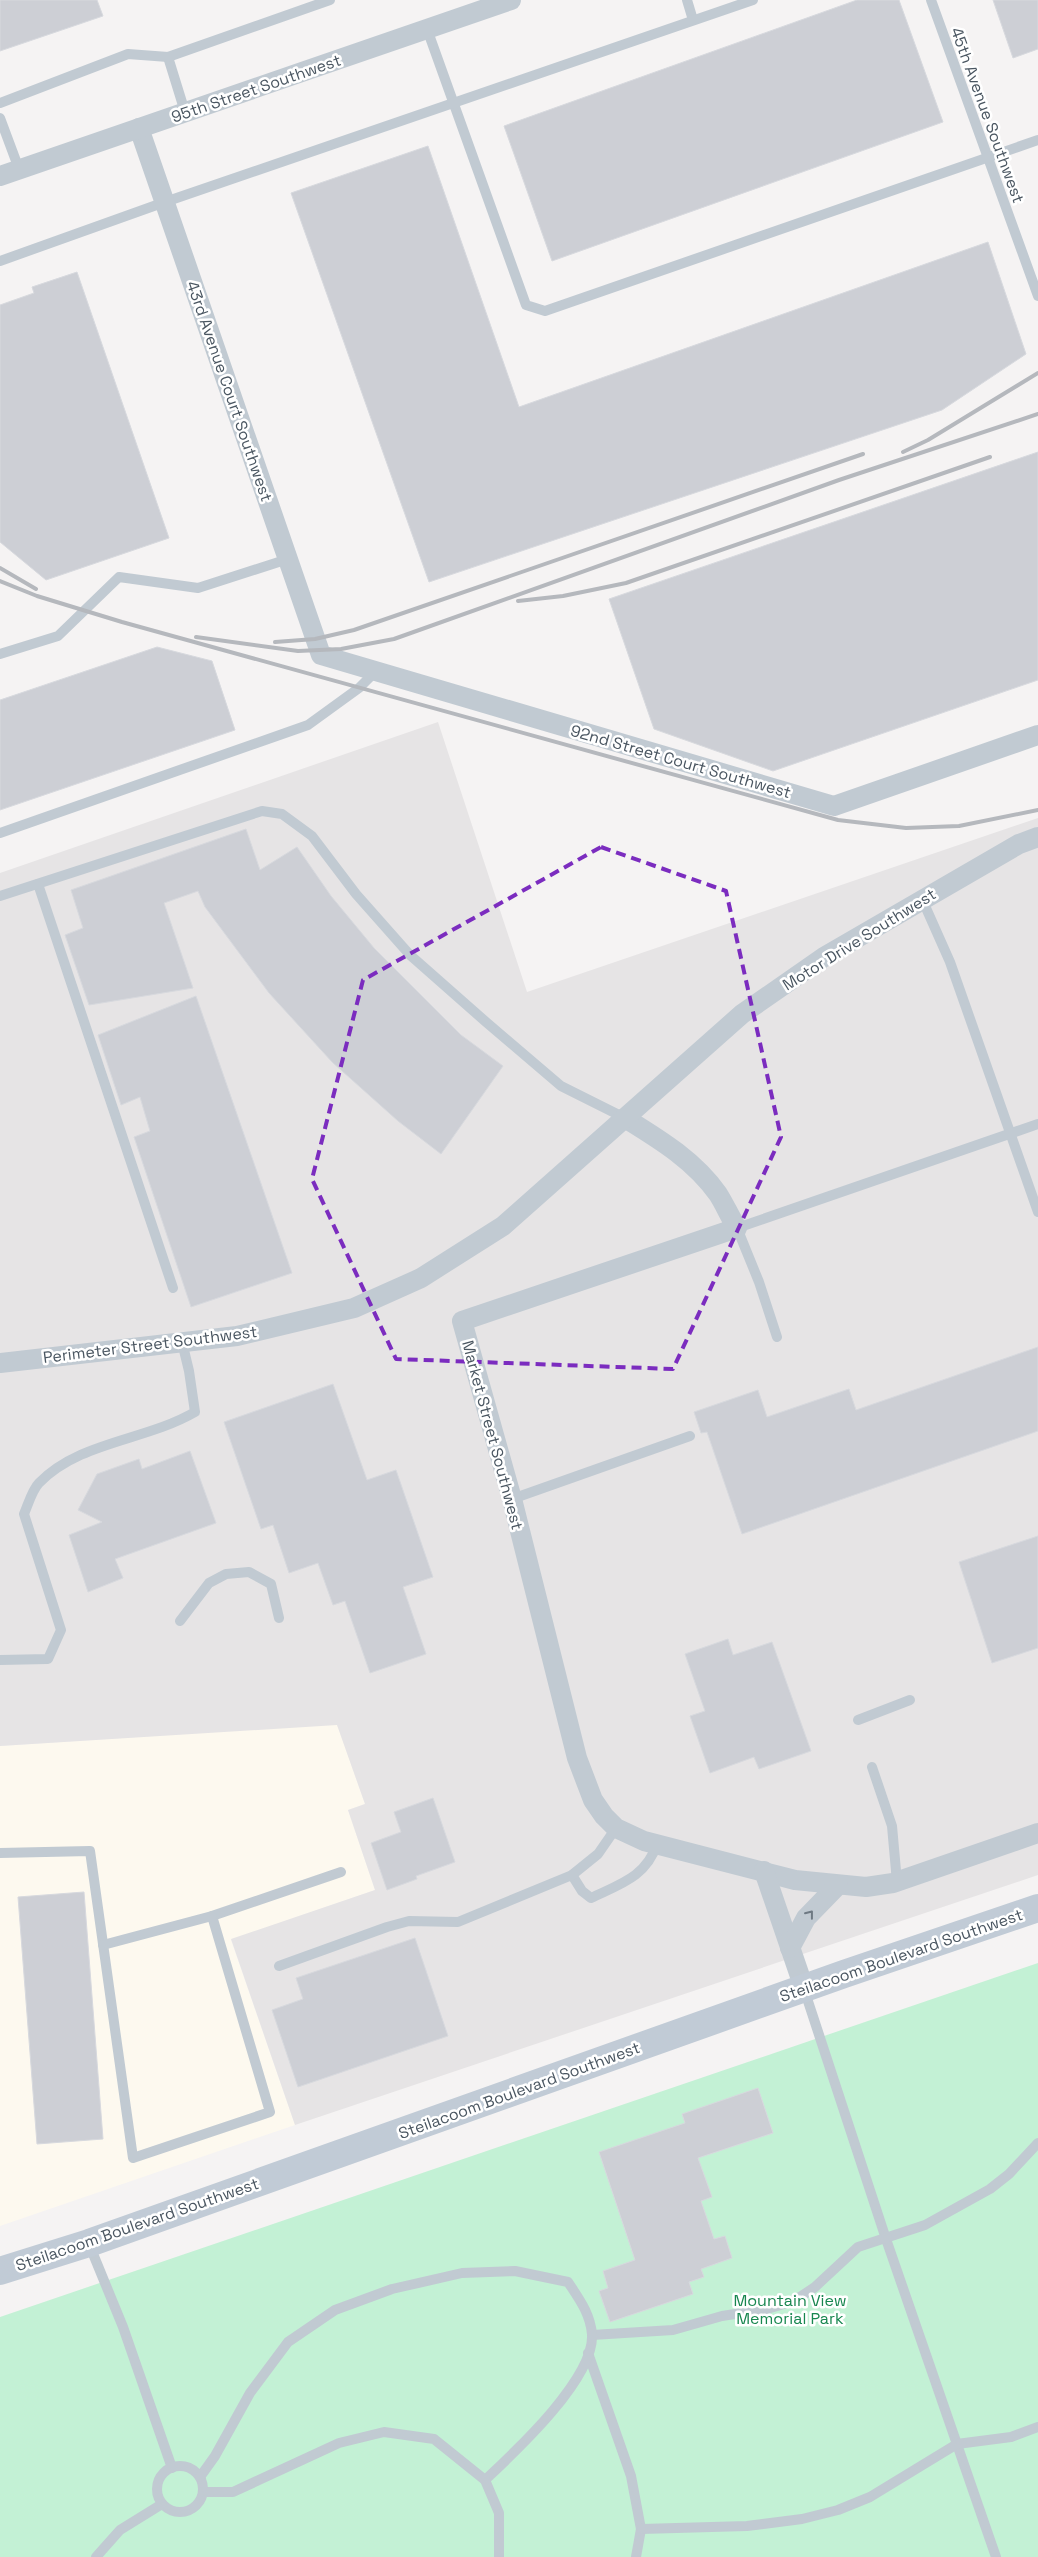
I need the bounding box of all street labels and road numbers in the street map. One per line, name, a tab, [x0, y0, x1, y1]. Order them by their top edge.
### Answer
street label: 45th Avenue Southwest	[946, 24, 1029, 206]
street label: 95th Street Southwest	[169, 50, 344, 127]
street label: 43rd Avenue Court Southwest	[182, 278, 277, 504]
street label: 92nd Street Court Southwest	[568, 720, 794, 803]
street label: Motor Drive Southwest	[779, 884, 940, 995]
street label: Perimeter Street Southwest	[42, 1321, 258, 1368]
street label: Market Street Southwest	[457, 1338, 528, 1532]
street label: Steilacoom Boulevard Southwest	[777, 1904, 1025, 2007]
street label: Steilacoom Boulevard Southwest	[395, 2037, 643, 2144]
street label: Steilacoom Boulevard Southwest	[13, 2173, 261, 2276]

